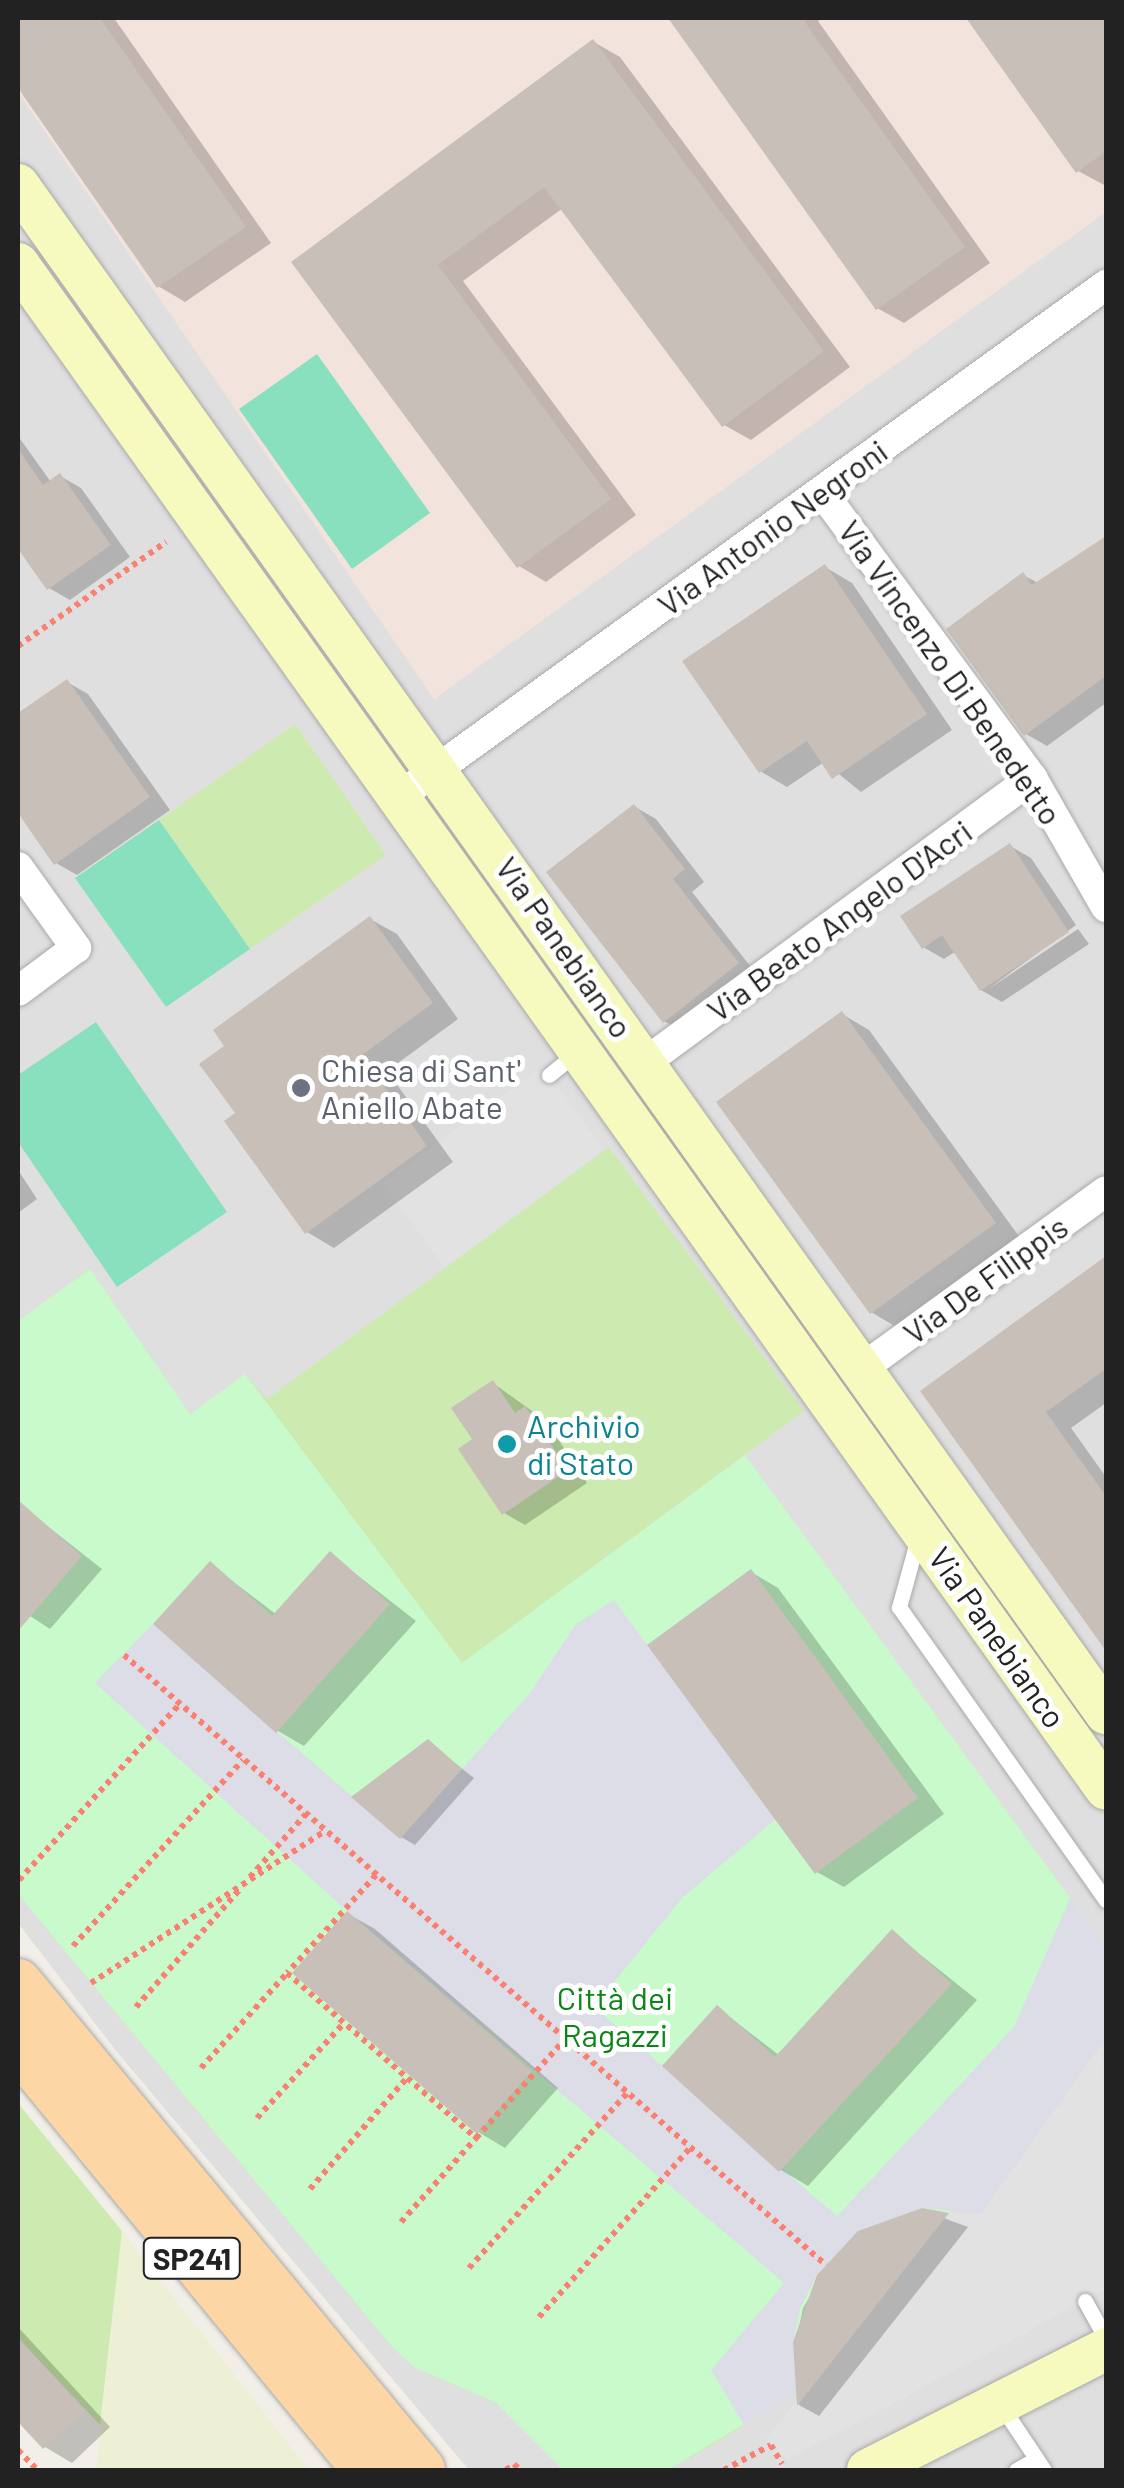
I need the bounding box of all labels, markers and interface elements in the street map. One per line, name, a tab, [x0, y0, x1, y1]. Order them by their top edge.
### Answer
street label: Via Antonio Negroni	[650, 431, 894, 623]
street label: Via Vincenzo Di Benedetto	[831, 512, 1071, 832]
street label: Via Beato Angelo D'Acri	[699, 811, 979, 1029]
street label: Via Panebianco	[488, 849, 642, 1045]
place label: Chiesa di Sant' Aniello Abate	[321, 1051, 521, 1126]
marker: Chiesa di Sant' Aniello Abate	[290, 1077, 312, 1099]
street label: Via De Filippis	[895, 1207, 1075, 1351]
place label: Archivio di Stato	[527, 1407, 641, 1482]
marker: Archivio di Stato	[496, 1433, 518, 1455]
street label: Via Panebianco	[921, 1539, 1075, 1735]
park label: Città dei Ragazzi	[557, 1979, 673, 2054]
road number: SP241	[142, 2233, 242, 2283]

